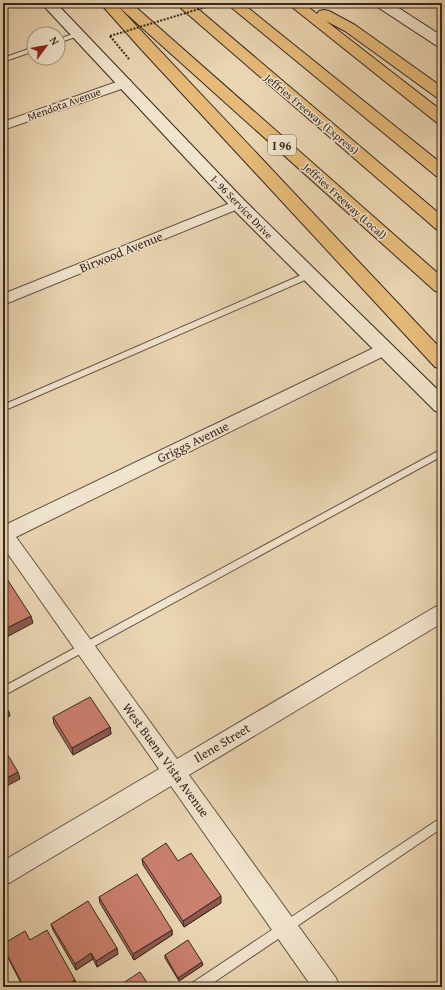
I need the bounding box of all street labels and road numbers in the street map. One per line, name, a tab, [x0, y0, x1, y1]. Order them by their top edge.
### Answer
street label: Jeffries Freeway (Express)	[260, 69, 363, 158]
street label: Mendota Avenue	[25, 83, 103, 125]
road number: I 96	[268, 135, 296, 155]
street label: Jeffries Freeway (Local)	[298, 158, 390, 243]
street label: I- 96 Service Drive	[207, 171, 277, 243]
street label: Birwood Avenue	[76, 227, 166, 277]
street label: Griggs Avenue	[154, 416, 232, 468]
street label: West Buena Vista Avenue	[118, 699, 214, 821]
street label: Ilene Street	[190, 718, 254, 767]

